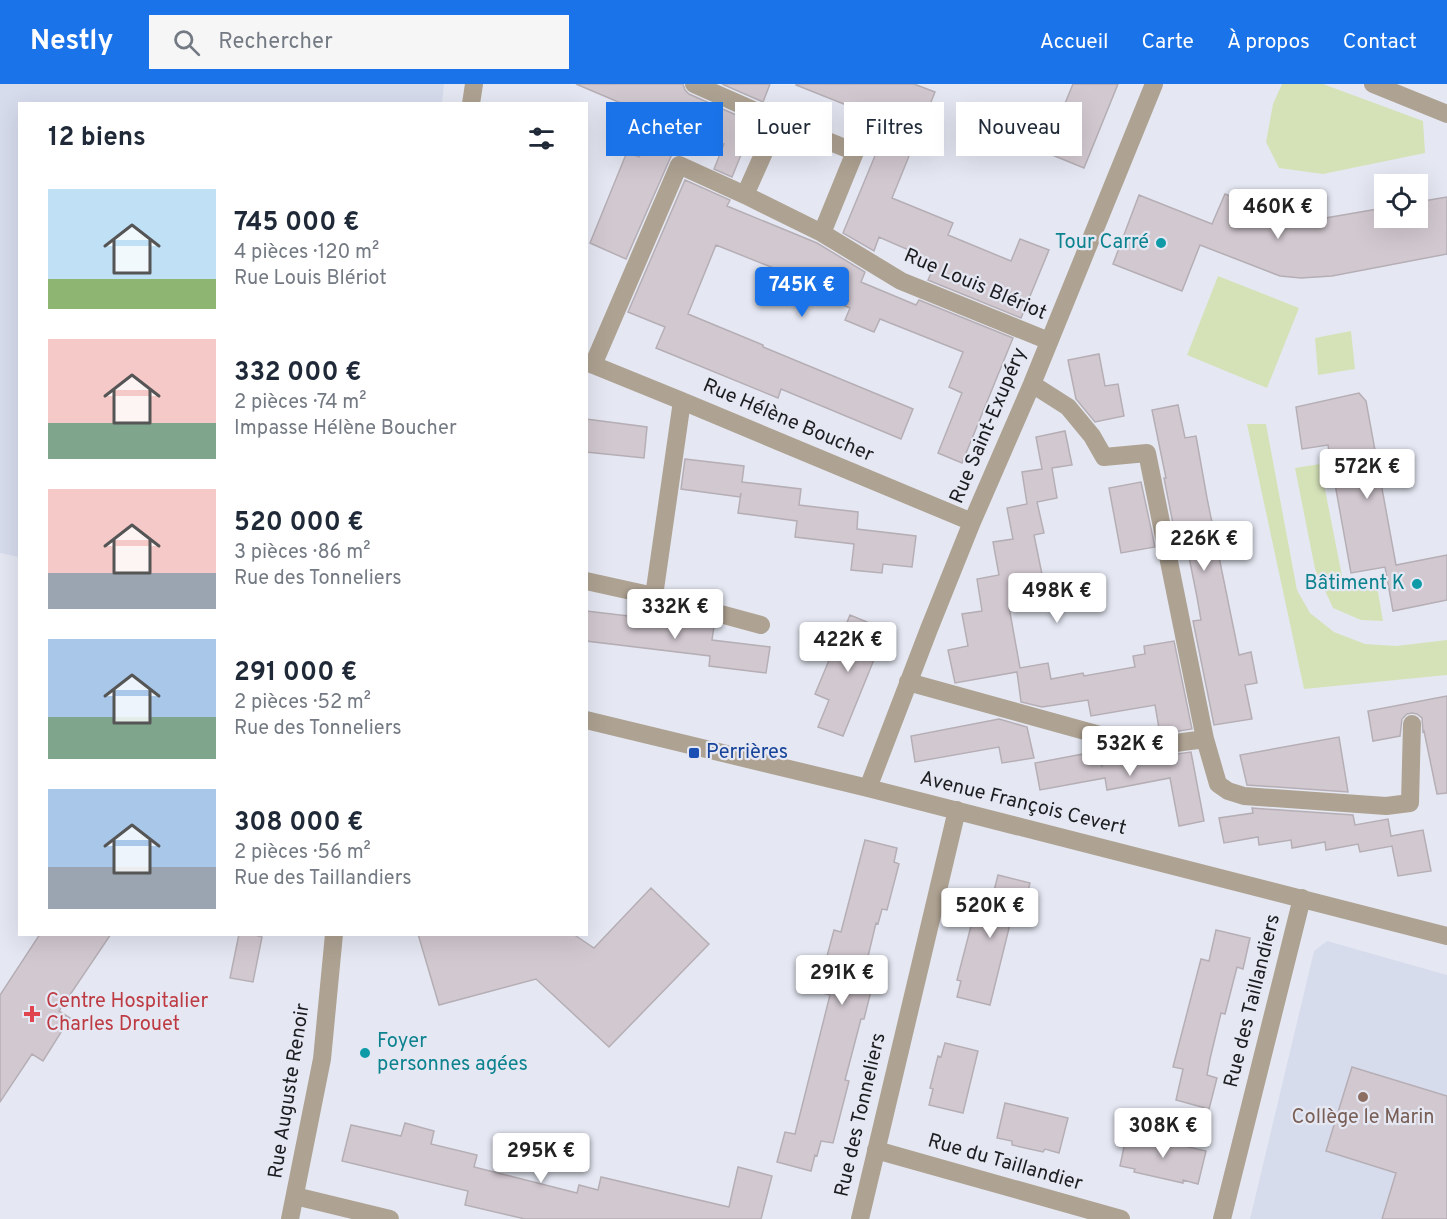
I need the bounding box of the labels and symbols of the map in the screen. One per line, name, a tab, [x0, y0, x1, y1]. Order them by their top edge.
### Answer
pin: 460K €	[1229, 189, 1327, 240]
place label: Tour Carré	[1055, 230, 1149, 256]
marker: Tour Carré	[1154, 236, 1168, 250]
street label: Rue Louis Blériot	[900, 243, 1050, 327]
pin: 745K €	[753, 267, 851, 318]
street label: Rue Saint-Exupéry	[944, 344, 1034, 508]
street label: Rue Hélène Boucher	[699, 373, 878, 469]
pin: 572K €	[1318, 449, 1416, 500]
pin: 226K €	[1155, 521, 1253, 572]
place label: Bâtiment K	[1305, 571, 1405, 597]
pin: 498K €	[1008, 573, 1106, 624]
marker: Bâtiment K	[1410, 577, 1424, 591]
pin: 332K €	[626, 589, 724, 640]
pin: 422K €	[799, 622, 897, 673]
pin: 532K €	[1081, 726, 1179, 777]
place label: Perrières	[706, 740, 788, 766]
marker: Perrières	[687, 746, 701, 760]
street label: Avenue François Cevert	[917, 766, 1129, 842]
pin: 520K €	[941, 888, 1039, 939]
street label: Rue des Taillandiers	[1219, 912, 1287, 1090]
pin: 291K €	[793, 955, 891, 1006]
place label: Centre Hospitalier Charles Drouet	[46, 989, 208, 1038]
street label: Rue Auguste Renoir	[263, 1001, 317, 1181]
marker: Centre Hospitalier Charles Drouet	[23, 1005, 41, 1023]
place label: Foyer personnes agées	[377, 1029, 528, 1078]
street label: Rue des Tonneliers	[829, 1030, 893, 1200]
marker: Foyer personnes agées	[358, 1046, 372, 1060]
marker: Collège le Marin	[1356, 1090, 1370, 1104]
place label: Collège le Marin	[1291, 1105, 1435, 1131]
pin: 308K €	[1114, 1108, 1212, 1159]
street label: Rue du Taillandier	[925, 1128, 1086, 1198]
pin: 295K €	[492, 1133, 590, 1184]

